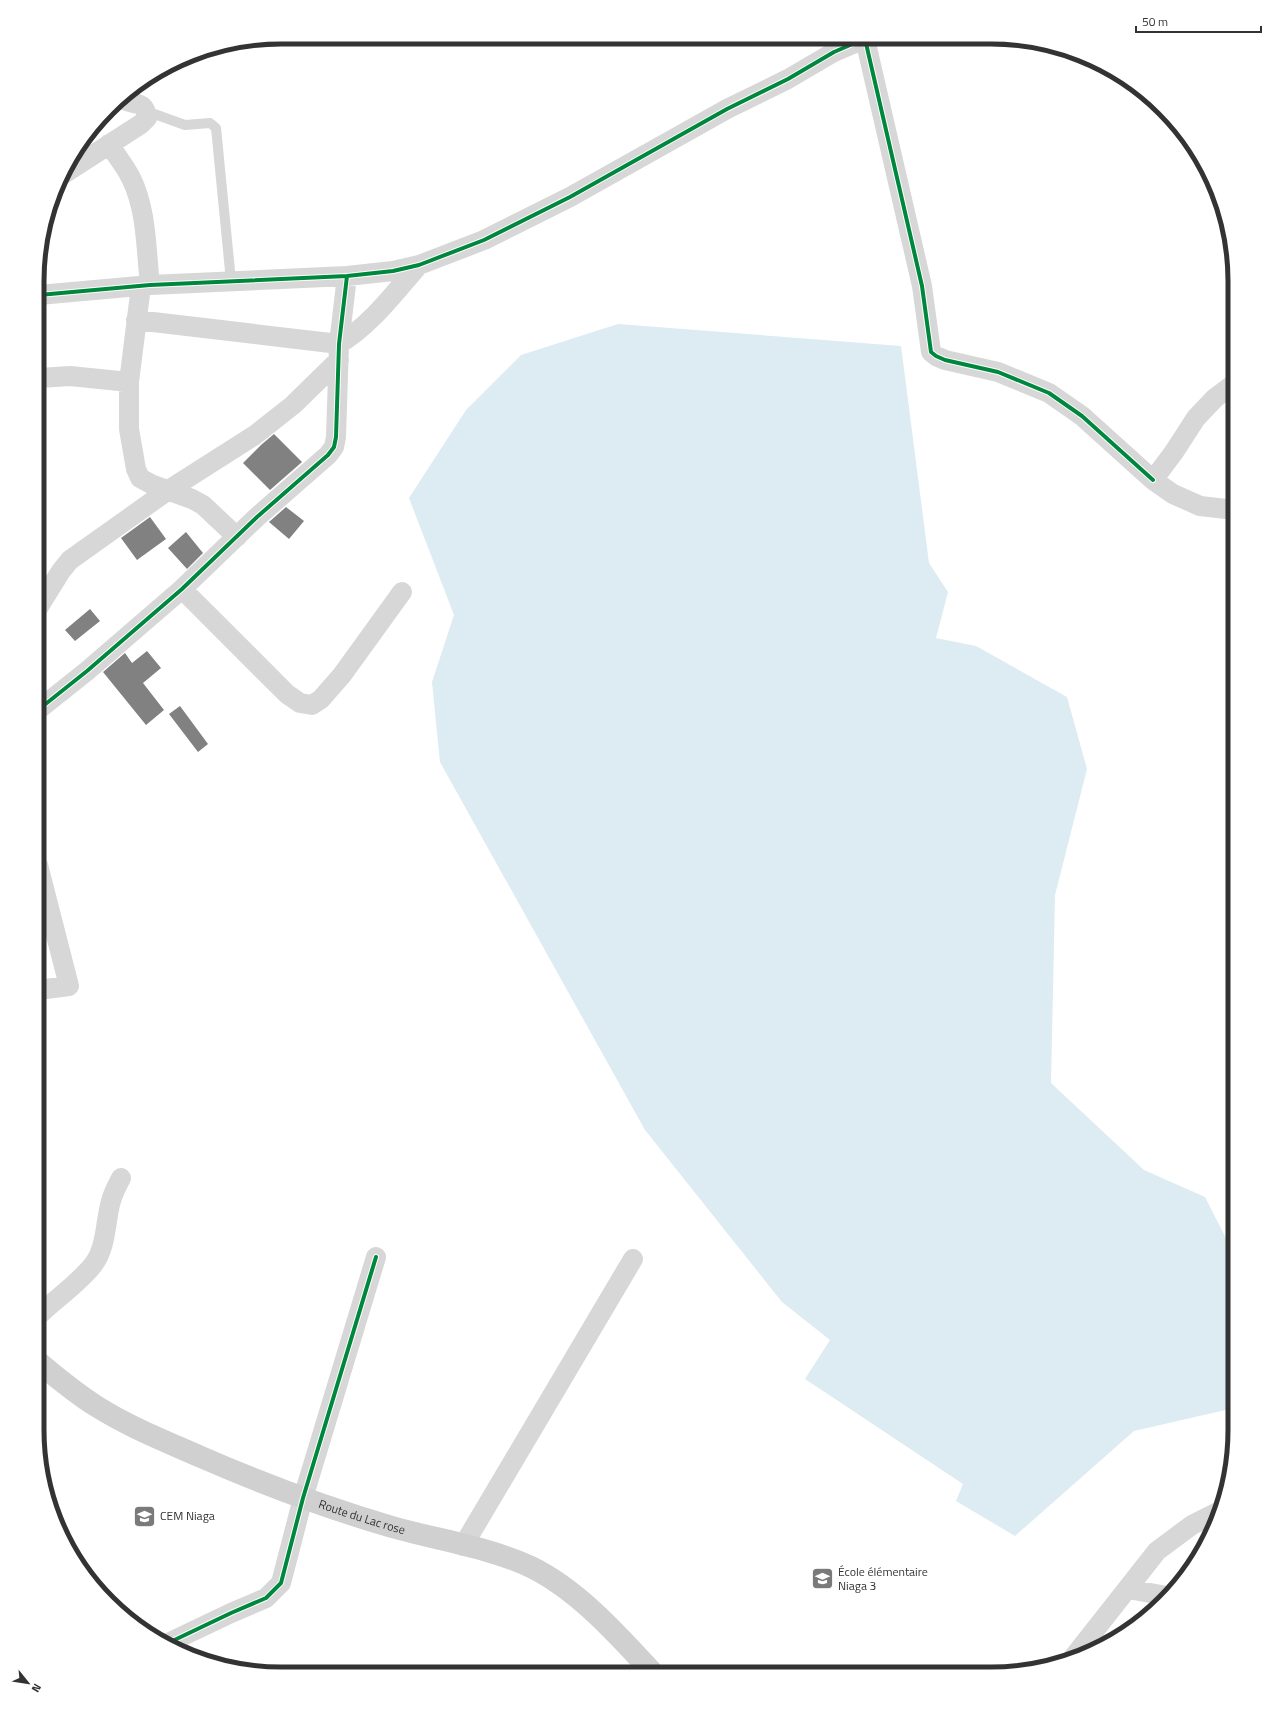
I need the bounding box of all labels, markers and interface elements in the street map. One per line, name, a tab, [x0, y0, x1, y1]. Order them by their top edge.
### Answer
scale bar	[1136, 8, 1261, 34]
text: 50 m	[1142, 12, 1168, 31]
street label: Route du Lac rose	[316, 1494, 407, 1539]
school or university icon: CEM Niaga	[131, 1503, 157, 1529]
place label: CEM Niaga	[160, 1506, 215, 1525]
place label: École élémentaire Niaga 3	[838, 1562, 928, 1595]
school or university icon: École élémentaire Niaga 3	[809, 1566, 835, 1592]
north arrow	[8, 1663, 48, 1703]
text: N	[28, 1681, 45, 1695]

